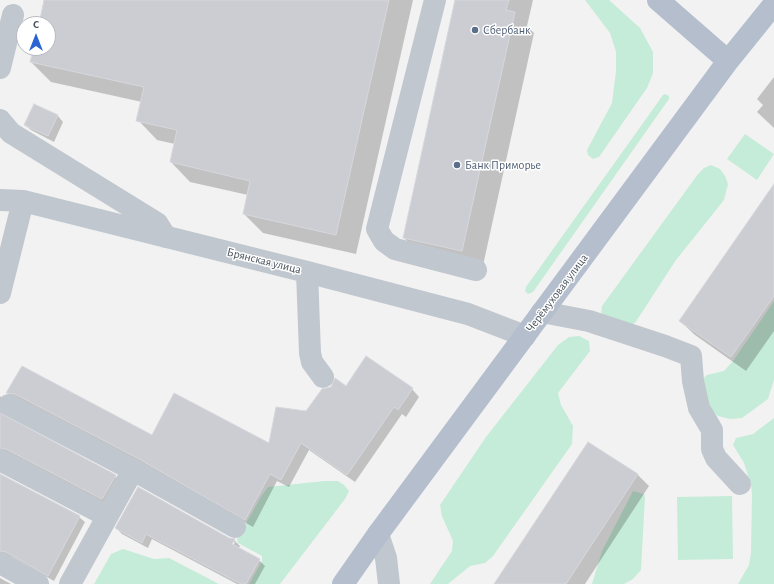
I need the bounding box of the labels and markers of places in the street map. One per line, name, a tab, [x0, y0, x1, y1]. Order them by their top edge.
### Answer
place label: Сбербанк	[483, 23, 531, 37]
marker: Сбербанк	[470, 25, 480, 35]
place label: Банк Приморье	[465, 158, 541, 172]
marker: Банк Приморье	[452, 160, 462, 170]

